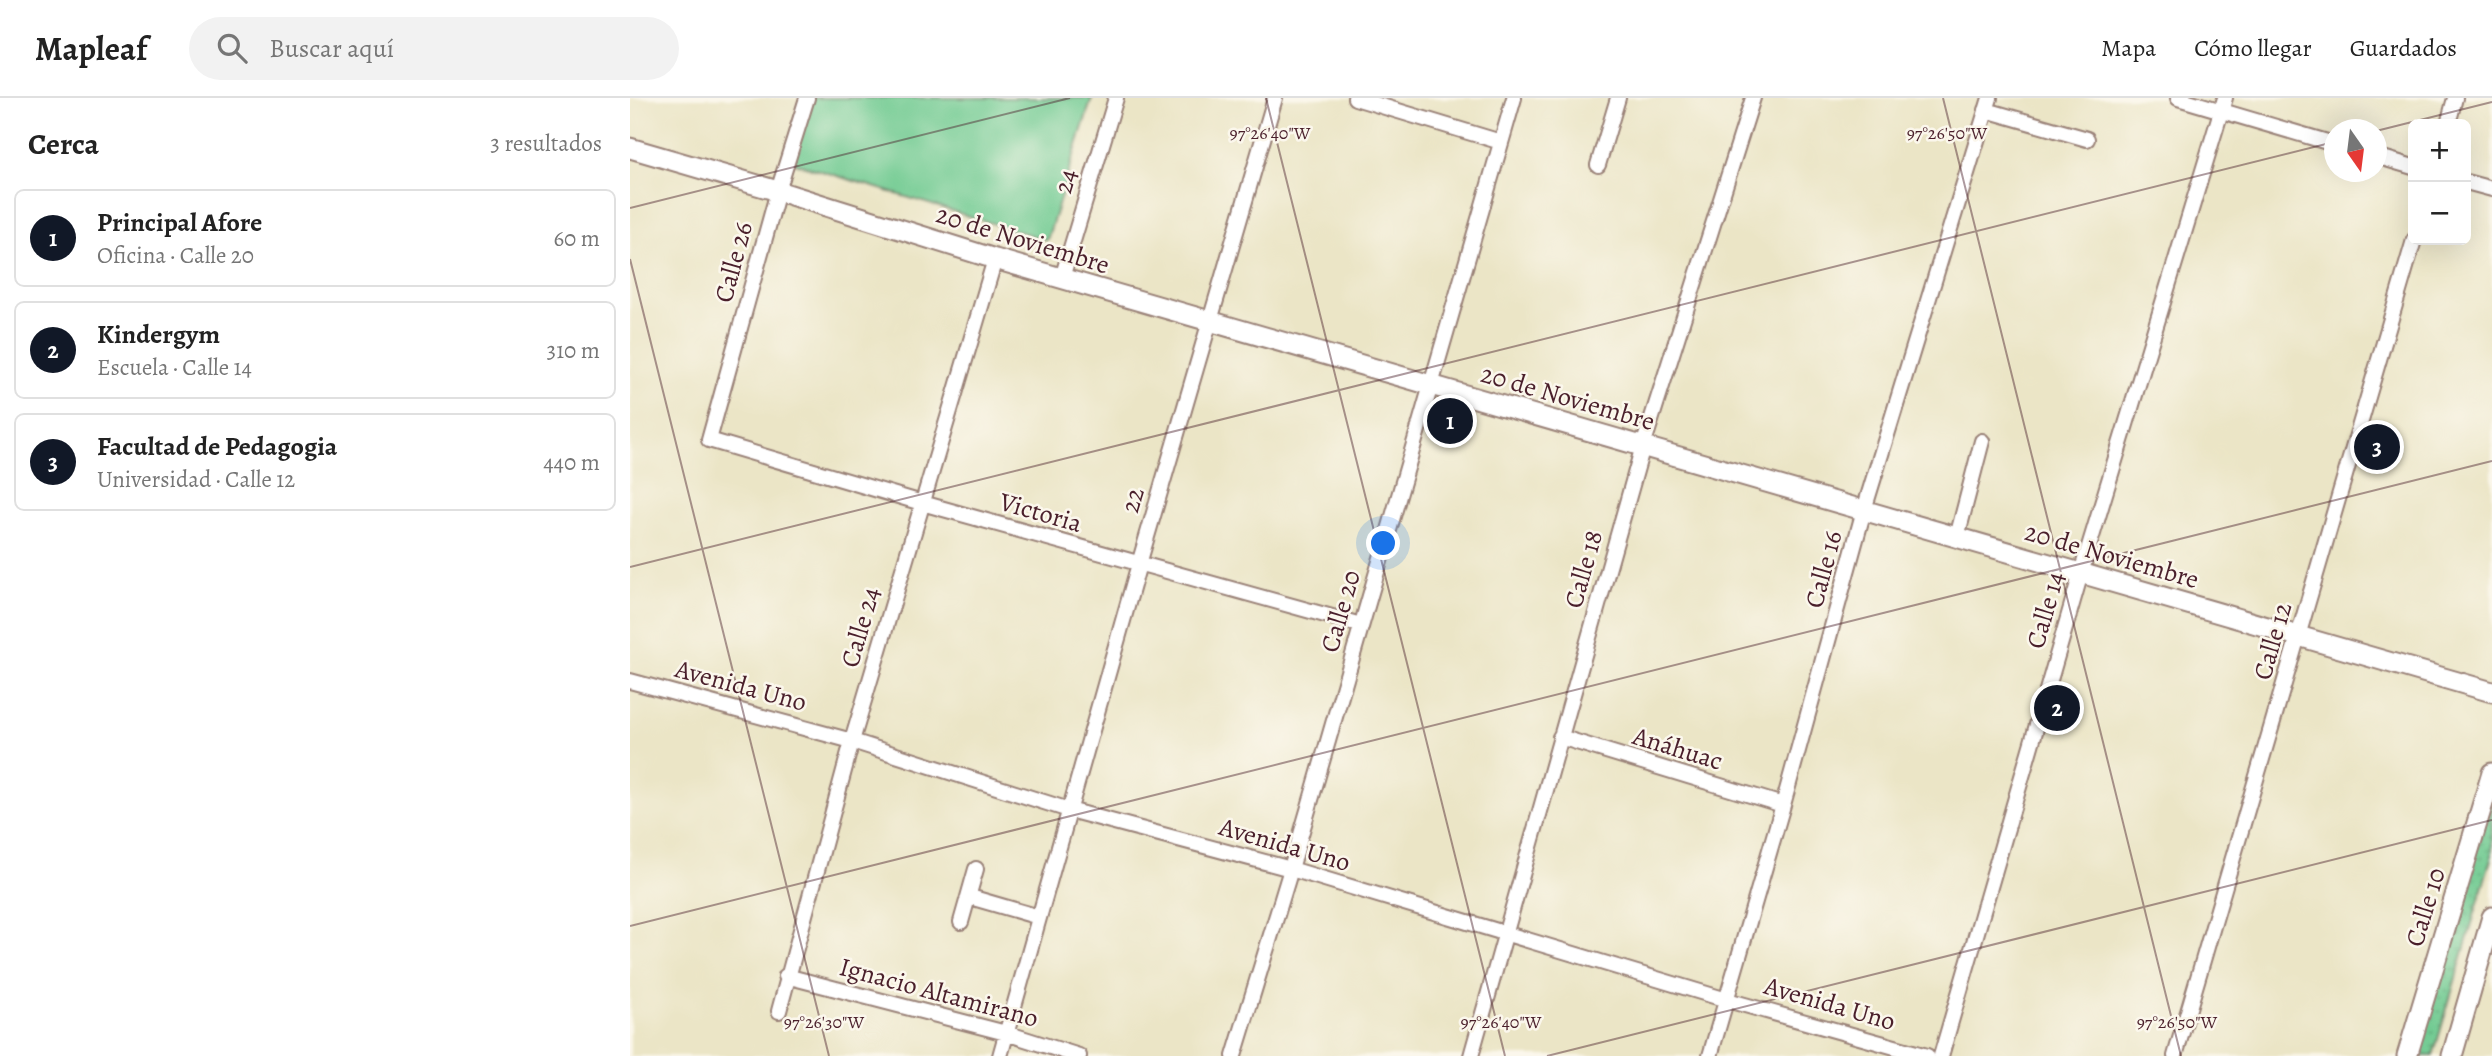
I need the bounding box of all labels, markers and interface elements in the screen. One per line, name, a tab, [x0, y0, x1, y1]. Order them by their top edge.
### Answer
search box	[189, 17, 679, 80]
text: Mapleaf	[35, 26, 147, 71]
icon: search	[213, 29, 251, 67]
text: Buscar aquí	[269, 31, 394, 66]
text: Mapa	[2101, 32, 2156, 64]
text: Cómo llegar	[2194, 32, 2312, 64]
text: Guardados	[2350, 32, 2457, 64]
north arrow	[2324, 119, 2387, 182]
map controls	[2408, 119, 2471, 245]
button: +	[2408, 119, 2471, 182]
text: 97°26'40"W	[1229, 121, 1311, 145]
text: 97°26'50"W	[1907, 121, 1988, 145]
text: Cerca	[28, 124, 99, 164]
text: 3 resultados	[490, 128, 602, 159]
street label: 24	[1045, 165, 1086, 198]
button: −	[2408, 182, 2471, 245]
street label: 20 de Noviembre	[932, 196, 1114, 282]
text: Principal Afore	[97, 205, 262, 240]
street label: Calle 26	[706, 218, 761, 306]
text: 1	[49, 223, 57, 254]
text: 60 m	[553, 223, 600, 254]
text: Oficina · Calle 20	[97, 240, 254, 271]
text: Kindergym	[97, 317, 220, 352]
text: 2	[47, 335, 59, 366]
text: 310 m	[547, 335, 600, 366]
text: Escuela · Calle 14	[97, 352, 252, 383]
street label: 20 de Noviembre	[1477, 356, 1659, 439]
pin: 1	[1427, 395, 1473, 447]
pin: 3	[2354, 421, 2400, 473]
text: Facultad de Pedagogia	[97, 429, 337, 464]
text: 3	[48, 447, 58, 478]
text: 440 m	[543, 447, 600, 478]
text: Universidad · Calle 12	[97, 464, 295, 495]
street label: 22	[1112, 483, 1153, 517]
street label: Victoria	[995, 484, 1086, 541]
street label: 20 de Noviembre	[2021, 514, 2203, 597]
your location	[1366, 526, 1400, 560]
street label: Calle 18	[1556, 526, 1611, 612]
street label: Calle 16	[1796, 527, 1851, 612]
street label: Calle 20	[1312, 566, 1369, 656]
street label: Calle 14	[2018, 567, 2073, 653]
street label: Calle 24	[832, 583, 889, 671]
street label: Calle 12	[2245, 598, 2300, 684]
street label: Avenida Uno	[670, 651, 810, 720]
pin: 2	[2034, 682, 2080, 734]
street label: Anáhuac	[1628, 718, 1727, 779]
street label: Avenida Uno	[1214, 809, 1354, 880]
street label: Calle 10	[2397, 863, 2454, 951]
street label: Ignacio Altamirano	[836, 949, 1042, 1036]
street label: Avenida Uno	[1759, 968, 1899, 1039]
text: 97°26'30"W	[784, 1010, 864, 1034]
text: 97°26'40"W	[1460, 1010, 1542, 1034]
text: 97°26'50"W	[2137, 1010, 2218, 1034]

